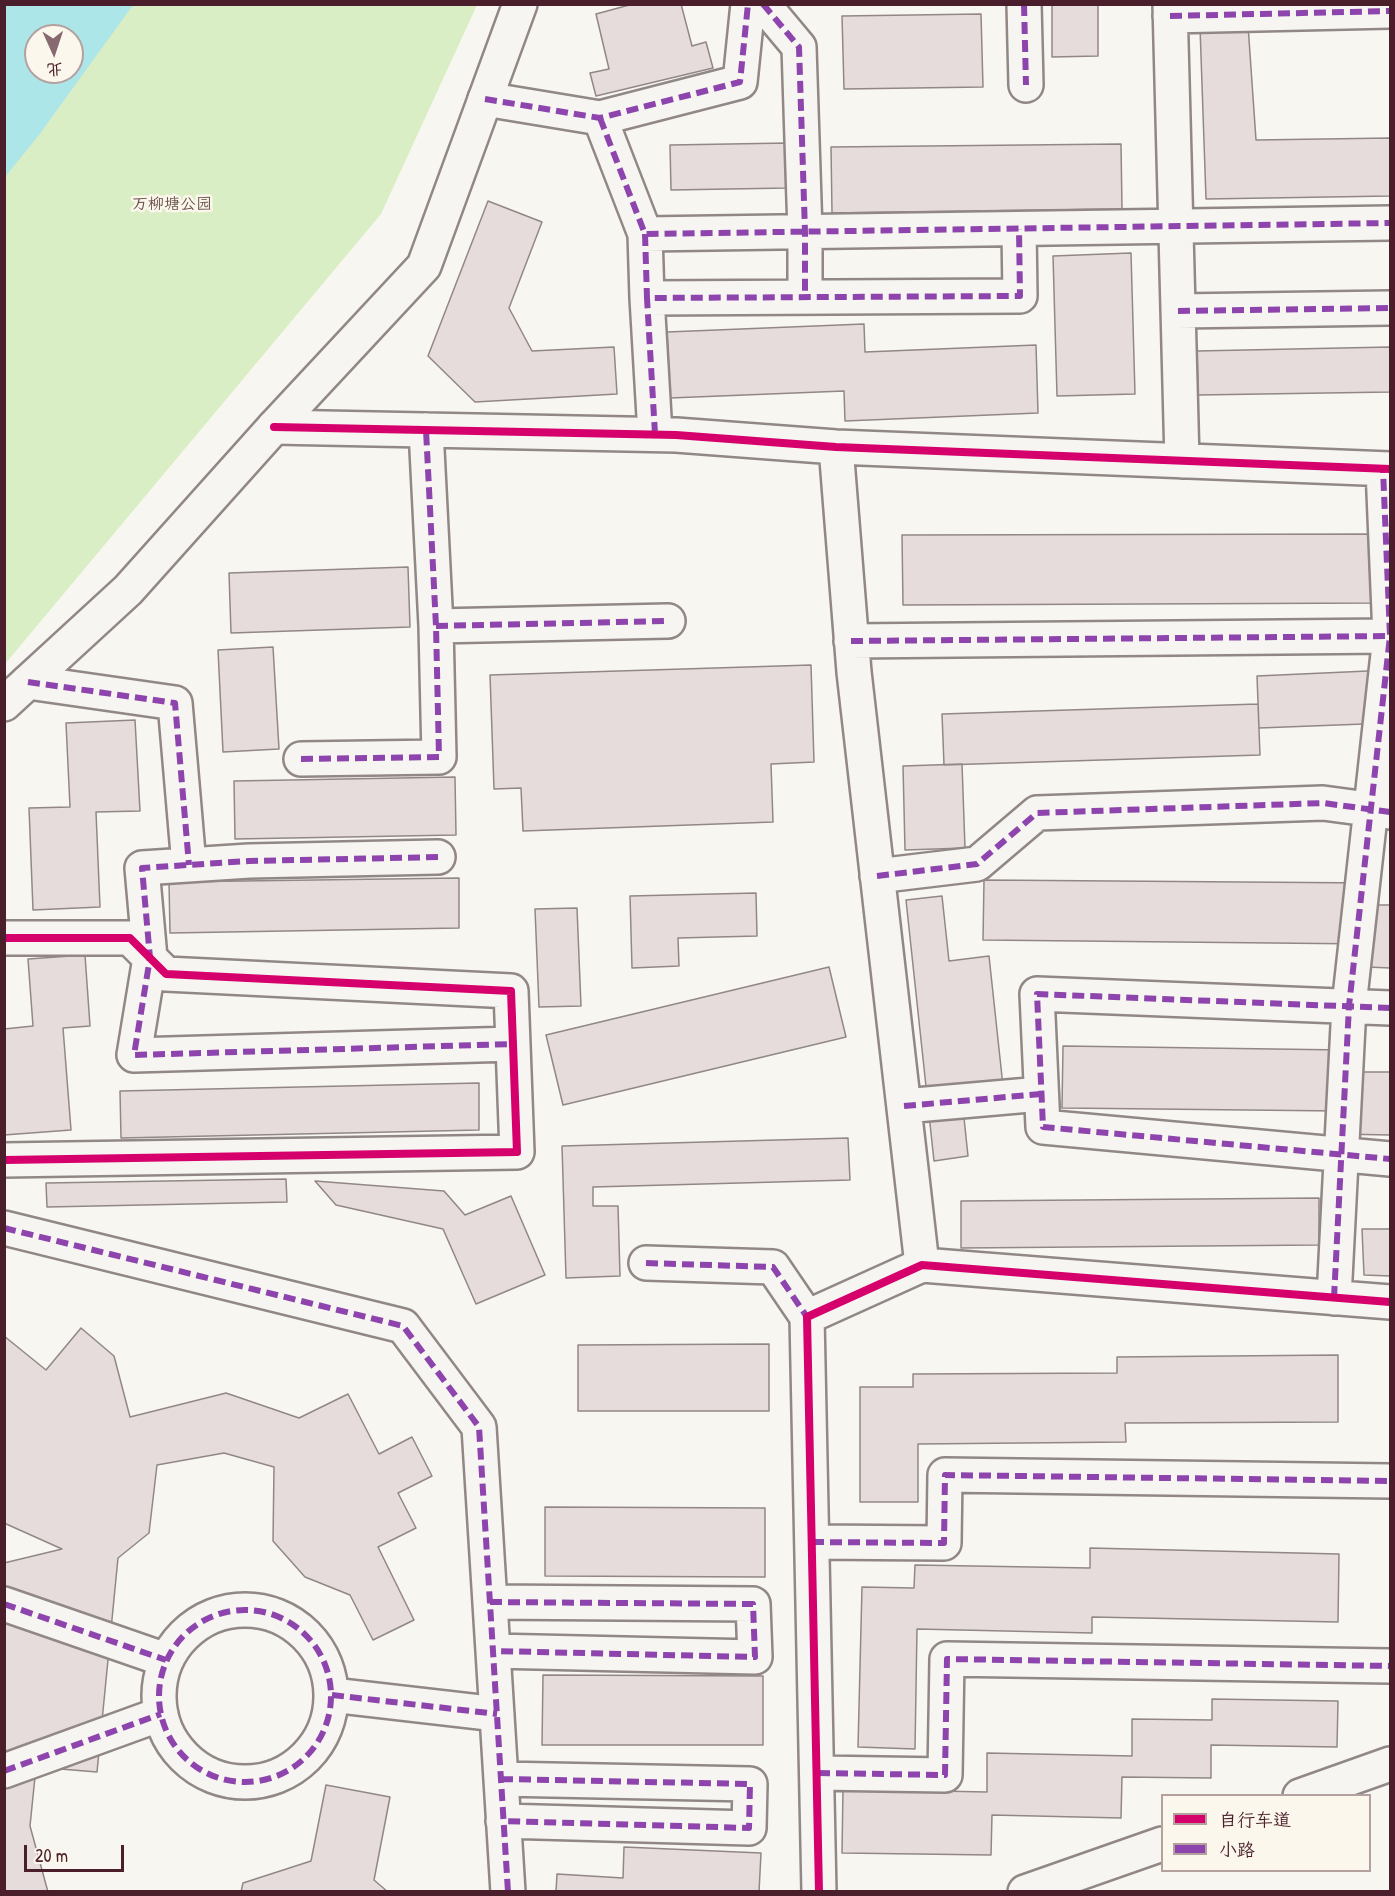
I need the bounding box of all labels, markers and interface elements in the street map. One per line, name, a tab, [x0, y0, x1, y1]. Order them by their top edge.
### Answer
north arrow	[24, 24, 84, 84]
text: 北	[46, 59, 63, 81]
park label: 万柳塘公园	[132, 195, 212, 215]
legend	[1161, 1794, 1371, 1872]
text: 自行车道	[1219, 1807, 1291, 1832]
scale bar	[27, 1833, 128, 1871]
text: 小路	[1219, 1837, 1255, 1862]
text: 20 m	[35, 1843, 68, 1868]

